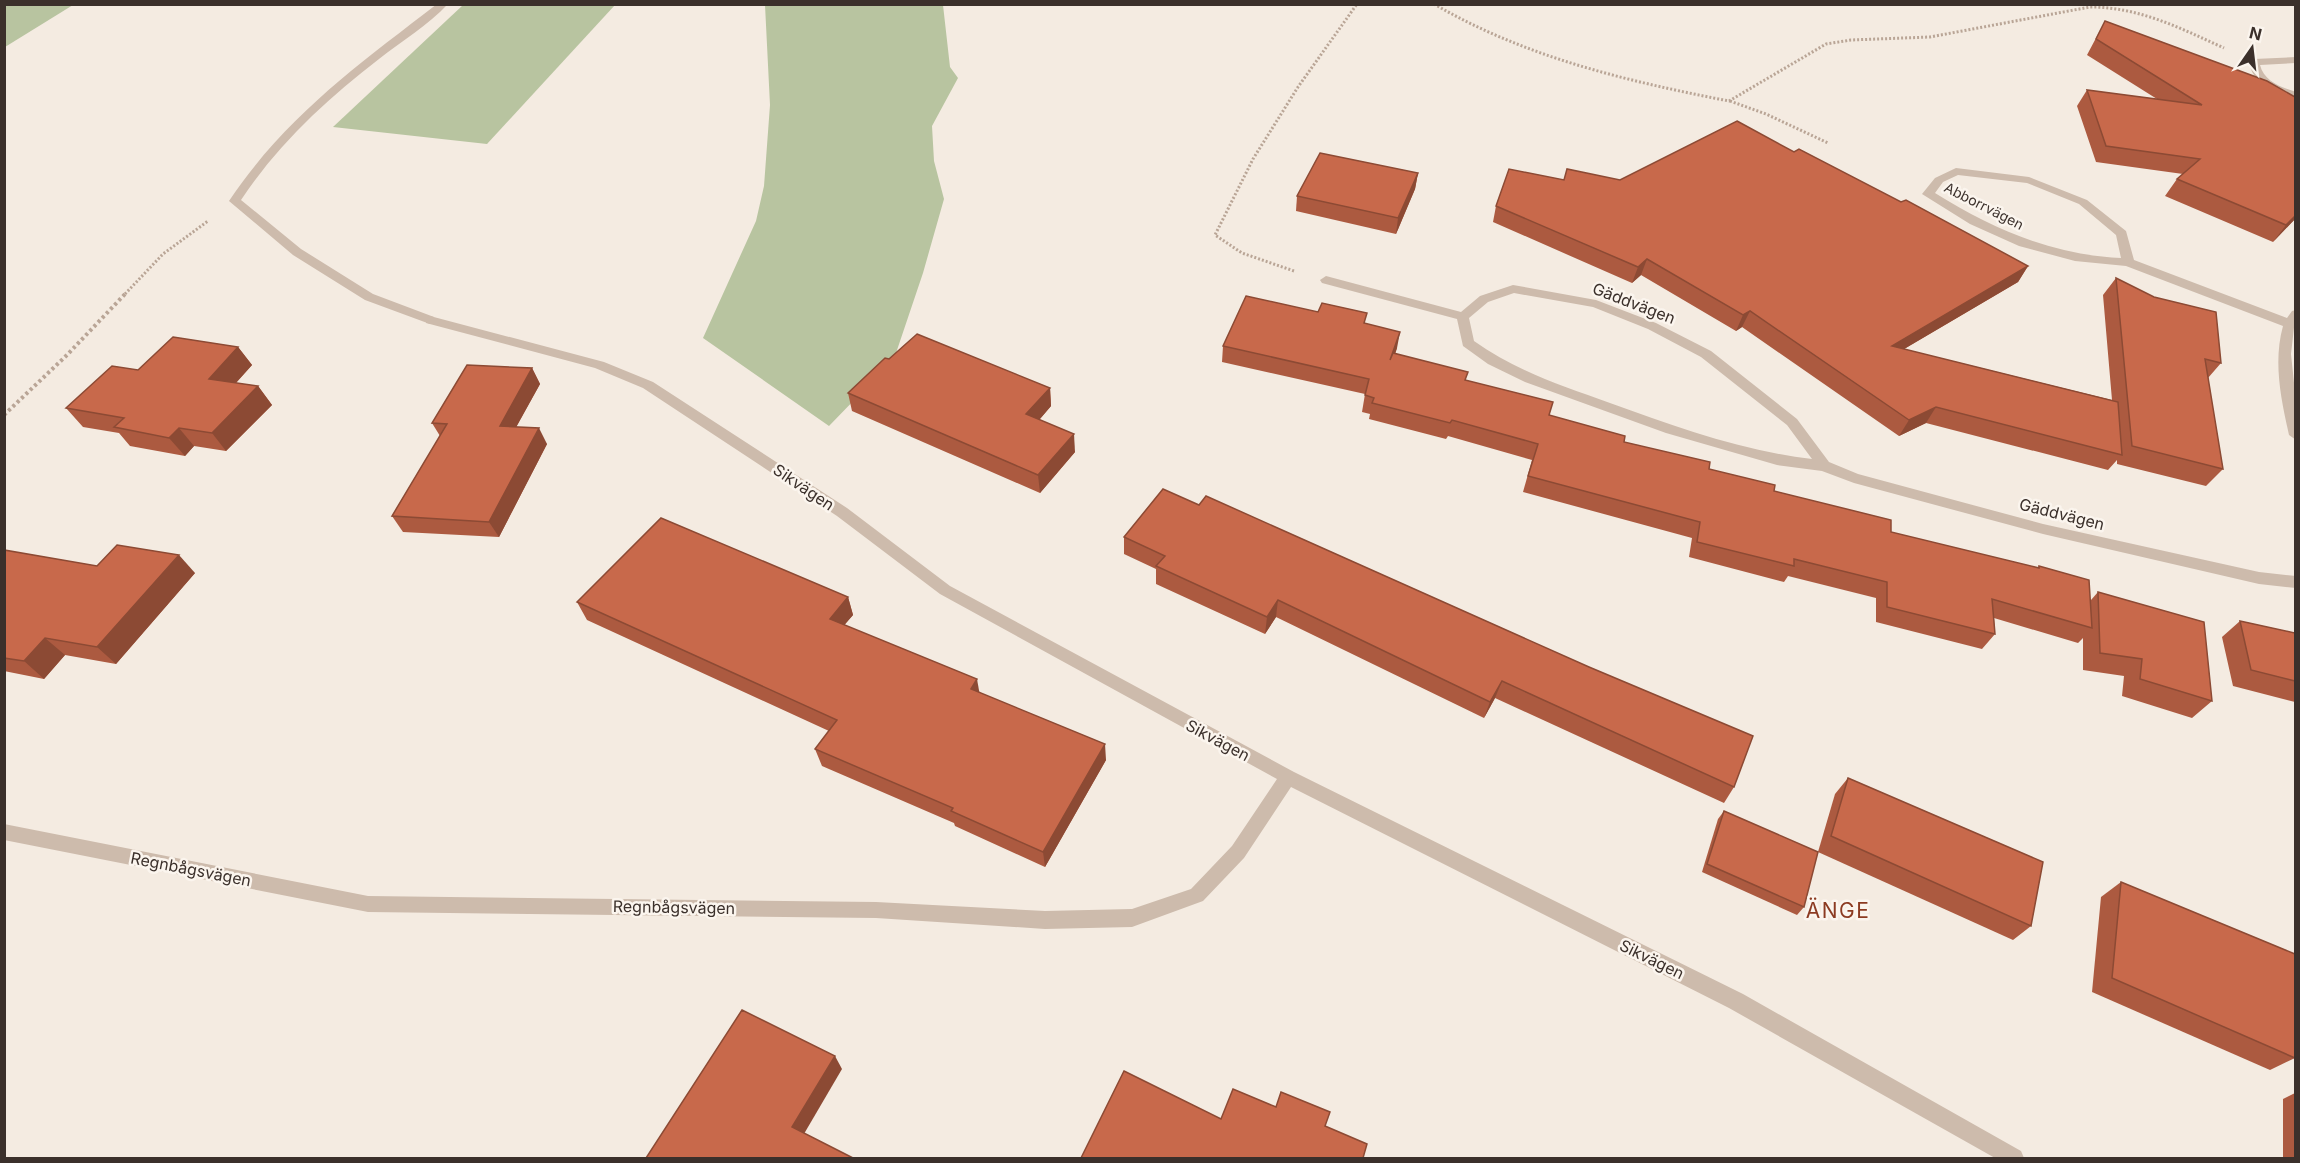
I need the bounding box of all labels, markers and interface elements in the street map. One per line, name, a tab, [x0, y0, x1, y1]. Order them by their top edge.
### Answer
north arrow	[2222, 18, 2282, 78]
text: N	[2247, 22, 2264, 45]
street label: Abborrvägen	[1942, 178, 2027, 233]
street label: Gäddvägen	[1590, 278, 1678, 328]
street label: Sikvägen	[770, 459, 838, 515]
street label: Gäddvägen	[2017, 494, 2107, 534]
street label: Sikvägen	[1183, 715, 1253, 765]
street label: Regnbågsvägen	[129, 848, 253, 890]
street label: Regnbågsvägen	[613, 896, 735, 918]
district label: ÄNGE	[1806, 897, 1870, 923]
street label: Sikvägen	[1616, 935, 1688, 983]

